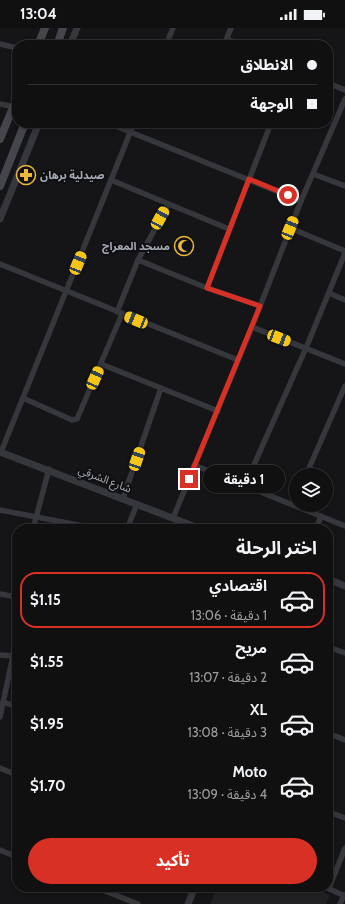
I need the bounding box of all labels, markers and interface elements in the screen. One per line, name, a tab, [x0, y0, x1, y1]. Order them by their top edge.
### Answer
text: 13:04	[20, 5, 57, 23]
text: الانطلاق	[241, 56, 293, 74]
text: الوجهة	[250, 95, 293, 113]
pharmacy icon: صيدلية برهان	[15, 164, 37, 186]
place label: صيدلية برهان	[40, 168, 105, 182]
route start	[279, 186, 297, 204]
car	[149, 205, 171, 231]
car	[280, 215, 300, 241]
mosque icon: مسجد المعراج	[173, 235, 195, 257]
place label: مسجد المعراج	[102, 239, 170, 254]
car	[68, 250, 88, 276]
car	[123, 310, 149, 330]
car	[266, 328, 292, 348]
car	[85, 365, 105, 391]
car	[127, 446, 147, 472]
street label: شارع الشرقي	[76, 462, 134, 498]
callout: 1 دقيقة	[203, 465, 285, 493]
map controls	[289, 468, 333, 512]
button: layers	[289, 468, 333, 512]
route end	[180, 470, 198, 488]
text: 1 دقيقة	[224, 471, 264, 487]
text: اختر الرحلة	[236, 537, 317, 559]
text: اقتصادي	[209, 577, 267, 595]
icon: car	[279, 582, 315, 618]
text: $1.15	[30, 591, 61, 609]
text: 1 دقيقة · 13:06	[191, 607, 267, 623]
text: مريح	[235, 639, 267, 657]
icon: car	[279, 644, 315, 680]
text: $1.55	[30, 653, 64, 671]
text: 2 دقيقة · 13:07	[189, 669, 267, 685]
text: XL	[250, 701, 267, 719]
icon: car	[279, 706, 315, 742]
text: $1.95	[30, 715, 64, 733]
text: 3 دقيقة · 13:08	[188, 724, 267, 740]
text: Moto	[233, 763, 267, 781]
icon: car	[279, 768, 315, 804]
text: $1.70	[30, 777, 66, 795]
text: 4 دقيقة · 13:09	[188, 786, 267, 802]
button: تأكيد	[28, 838, 317, 884]

